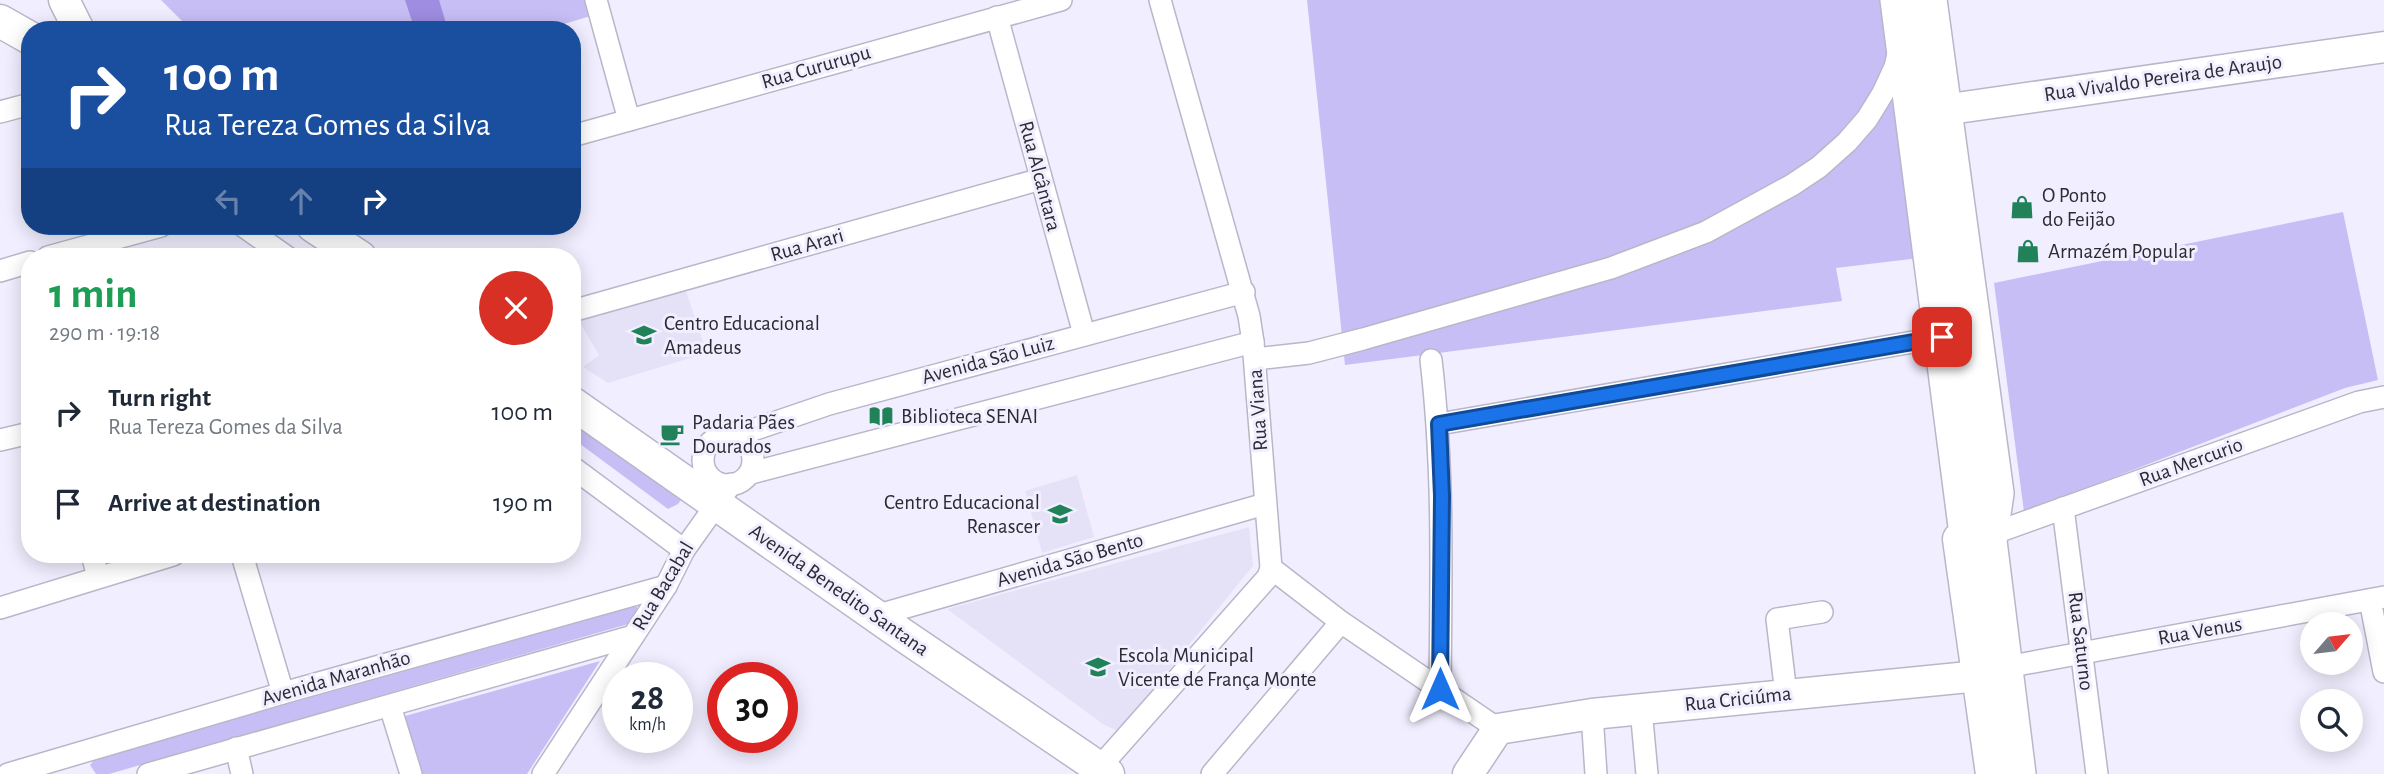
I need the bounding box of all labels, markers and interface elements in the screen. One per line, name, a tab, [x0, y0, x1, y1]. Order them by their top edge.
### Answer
street label: Rua Cururupu	[759, 41, 873, 93]
icon: right	[49, 49, 140, 140]
text: 100 m	[164, 51, 280, 100]
street label: Rua Vivaldo Pereira de Araujo	[2043, 51, 2283, 105]
text: Rua Tereza Gomes da Silva	[164, 109, 491, 141]
street label: Rua Alcântara	[1015, 119, 1065, 234]
icon: left	[209, 182, 247, 220]
icon: ahead	[282, 182, 320, 220]
icon: right	[355, 182, 393, 220]
place label: O Ponto do Feijão	[2042, 185, 2115, 230]
shop icon: O Ponto do Feijão	[2008, 193, 2036, 221]
street label: Rua Arari	[768, 225, 846, 265]
shop icon: Armazém Popular	[2014, 237, 2042, 265]
place label: Armazém Popular	[2048, 241, 2195, 262]
button: close	[479, 271, 553, 345]
text: 1 min	[49, 273, 138, 315]
pin	[1912, 307, 1972, 367]
place label: Centro Educacional Amadeus	[664, 313, 820, 358]
icon: arrive	[1923, 318, 1961, 356]
school or university icon: Centro Educacional Amadeus	[630, 321, 658, 349]
text: 290 m · 19:18	[49, 322, 160, 345]
street label: Avenida São Luiz	[920, 332, 1056, 388]
street label: Rua Viana	[1245, 368, 1271, 452]
text: Turn right	[108, 385, 211, 411]
icon: right	[49, 394, 87, 432]
text: 100 m	[492, 399, 553, 425]
library icon: Biblioteca SENAI	[867, 402, 895, 430]
place label: Biblioteca SENAI	[901, 406, 1038, 427]
place label: Padaria Pães Dourados	[692, 412, 795, 457]
text: Rua Tereza Gomes da Silva	[108, 416, 343, 439]
cafe icon: Padaria Pães Dourados	[658, 420, 686, 448]
street label: Rua Mercurio	[2136, 434, 2246, 490]
icon: arrive	[49, 485, 87, 523]
text: Arrive at destination	[108, 490, 321, 516]
text: 190 m	[493, 490, 553, 516]
place label: Centro Educacional Renascer	[884, 492, 1040, 537]
school or university icon: Centro Educacional Renascer	[1046, 500, 1074, 528]
street label: Avenida Benedito Santana	[745, 520, 933, 660]
street label: Avenida São Bento	[994, 529, 1146, 591]
street label: Rua Bacabal	[628, 538, 698, 634]
street label: Rua Saturno	[2065, 590, 2097, 692]
north arrow	[2300, 612, 2362, 676]
map controls	[2300, 612, 2363, 752]
street label: Rua Venus	[2156, 613, 2244, 649]
place label: Escola Municipal Vicente de França Monte	[1118, 645, 1317, 690]
street label: Avenida Maranhão	[259, 647, 413, 709]
position arrow	[1403, 652, 1477, 726]
school or university icon: Escola Municipal Vicente de França Monte	[1084, 653, 1112, 681]
speed limit sign: 30	[707, 662, 798, 753]
text: 28	[631, 681, 664, 716]
street label: Rua Criciúma	[1683, 683, 1793, 715]
button: search	[2300, 689, 2363, 752]
text: km/h	[629, 716, 666, 734]

